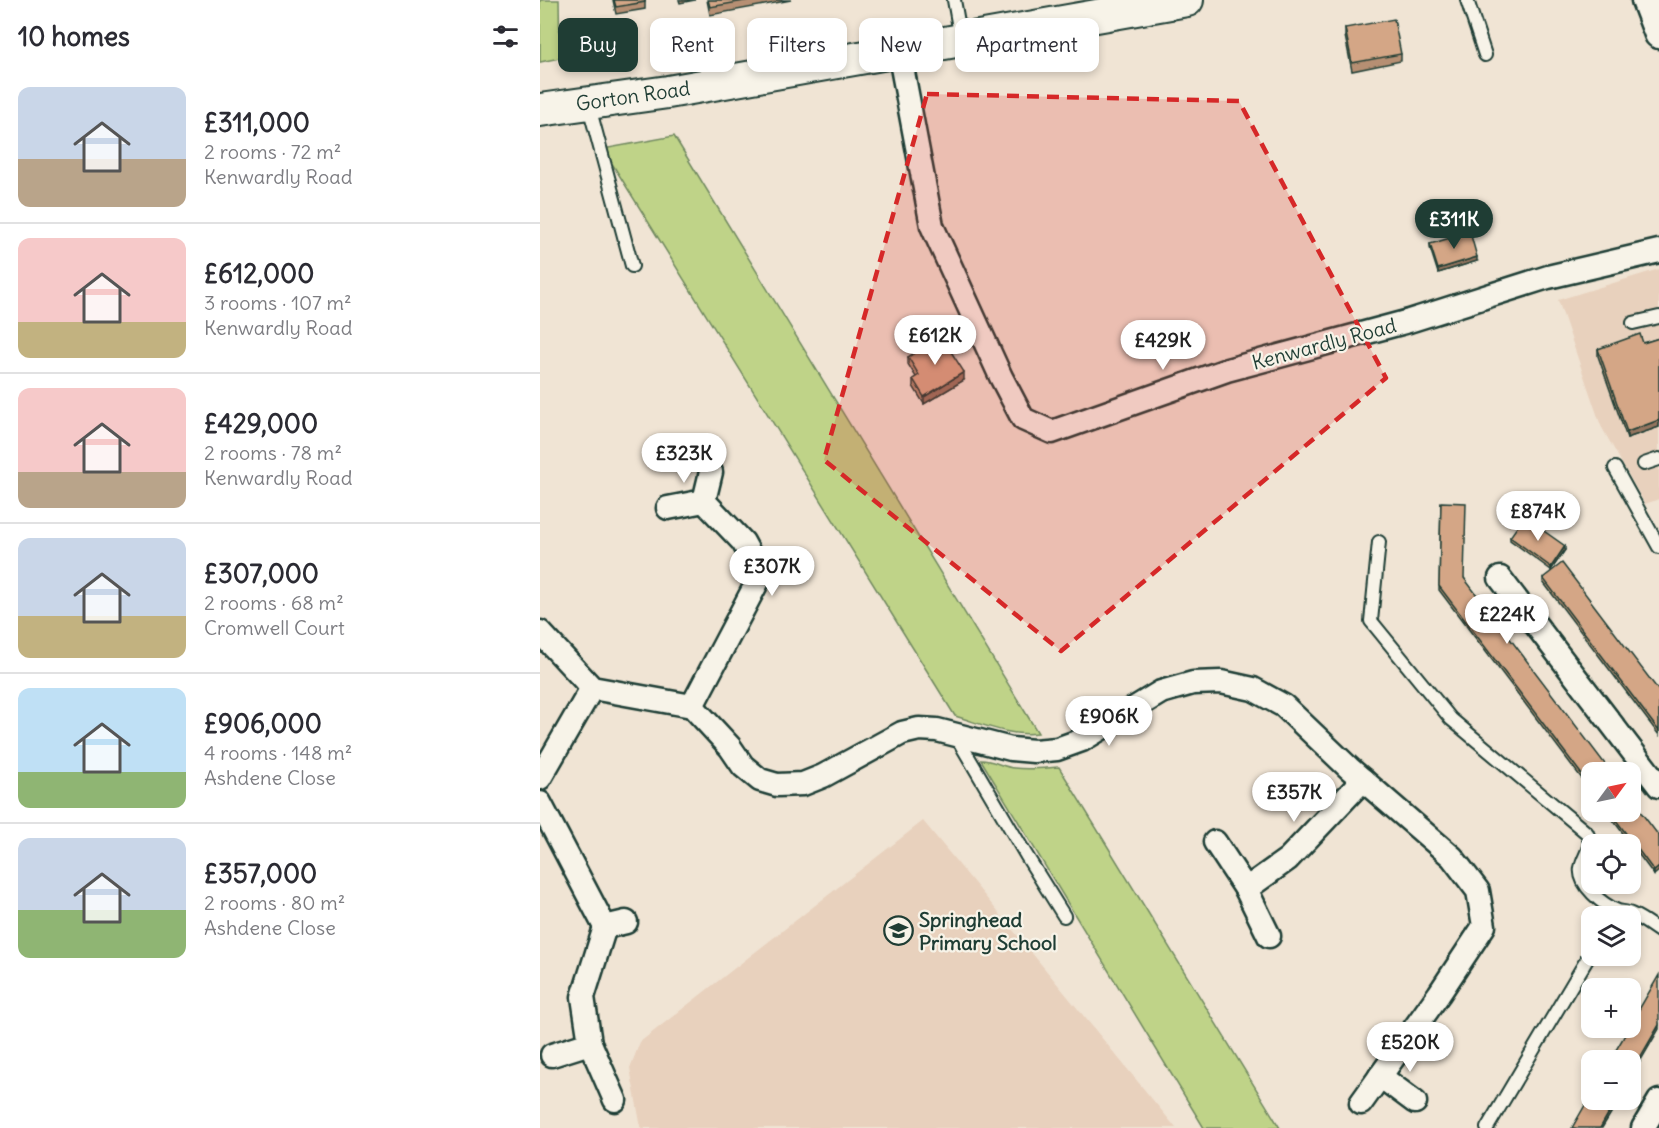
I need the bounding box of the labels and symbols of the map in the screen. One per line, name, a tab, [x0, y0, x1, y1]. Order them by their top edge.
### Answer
street label: Gorton Road	[574, 75, 692, 116]
pin: £311K	[1412, 199, 1496, 250]
street label: Kenwardly Road	[1249, 312, 1399, 375]
pin: £612K	[893, 315, 977, 366]
pin: £429K	[1121, 320, 1205, 371]
pin: £323K	[642, 433, 726, 484]
pin: £874K	[1496, 491, 1580, 542]
pin: £307K	[730, 546, 814, 597]
pin: £224K	[1465, 594, 1549, 645]
pin: £906K	[1067, 696, 1151, 747]
north arrow	[1581, 762, 1641, 822]
pin: £357K	[1252, 772, 1336, 823]
place label: Springhead Primary School	[919, 907, 1057, 955]
school or university icon: Springhead Primary School	[882, 915, 914, 947]
pin: £520K	[1368, 1022, 1452, 1073]

